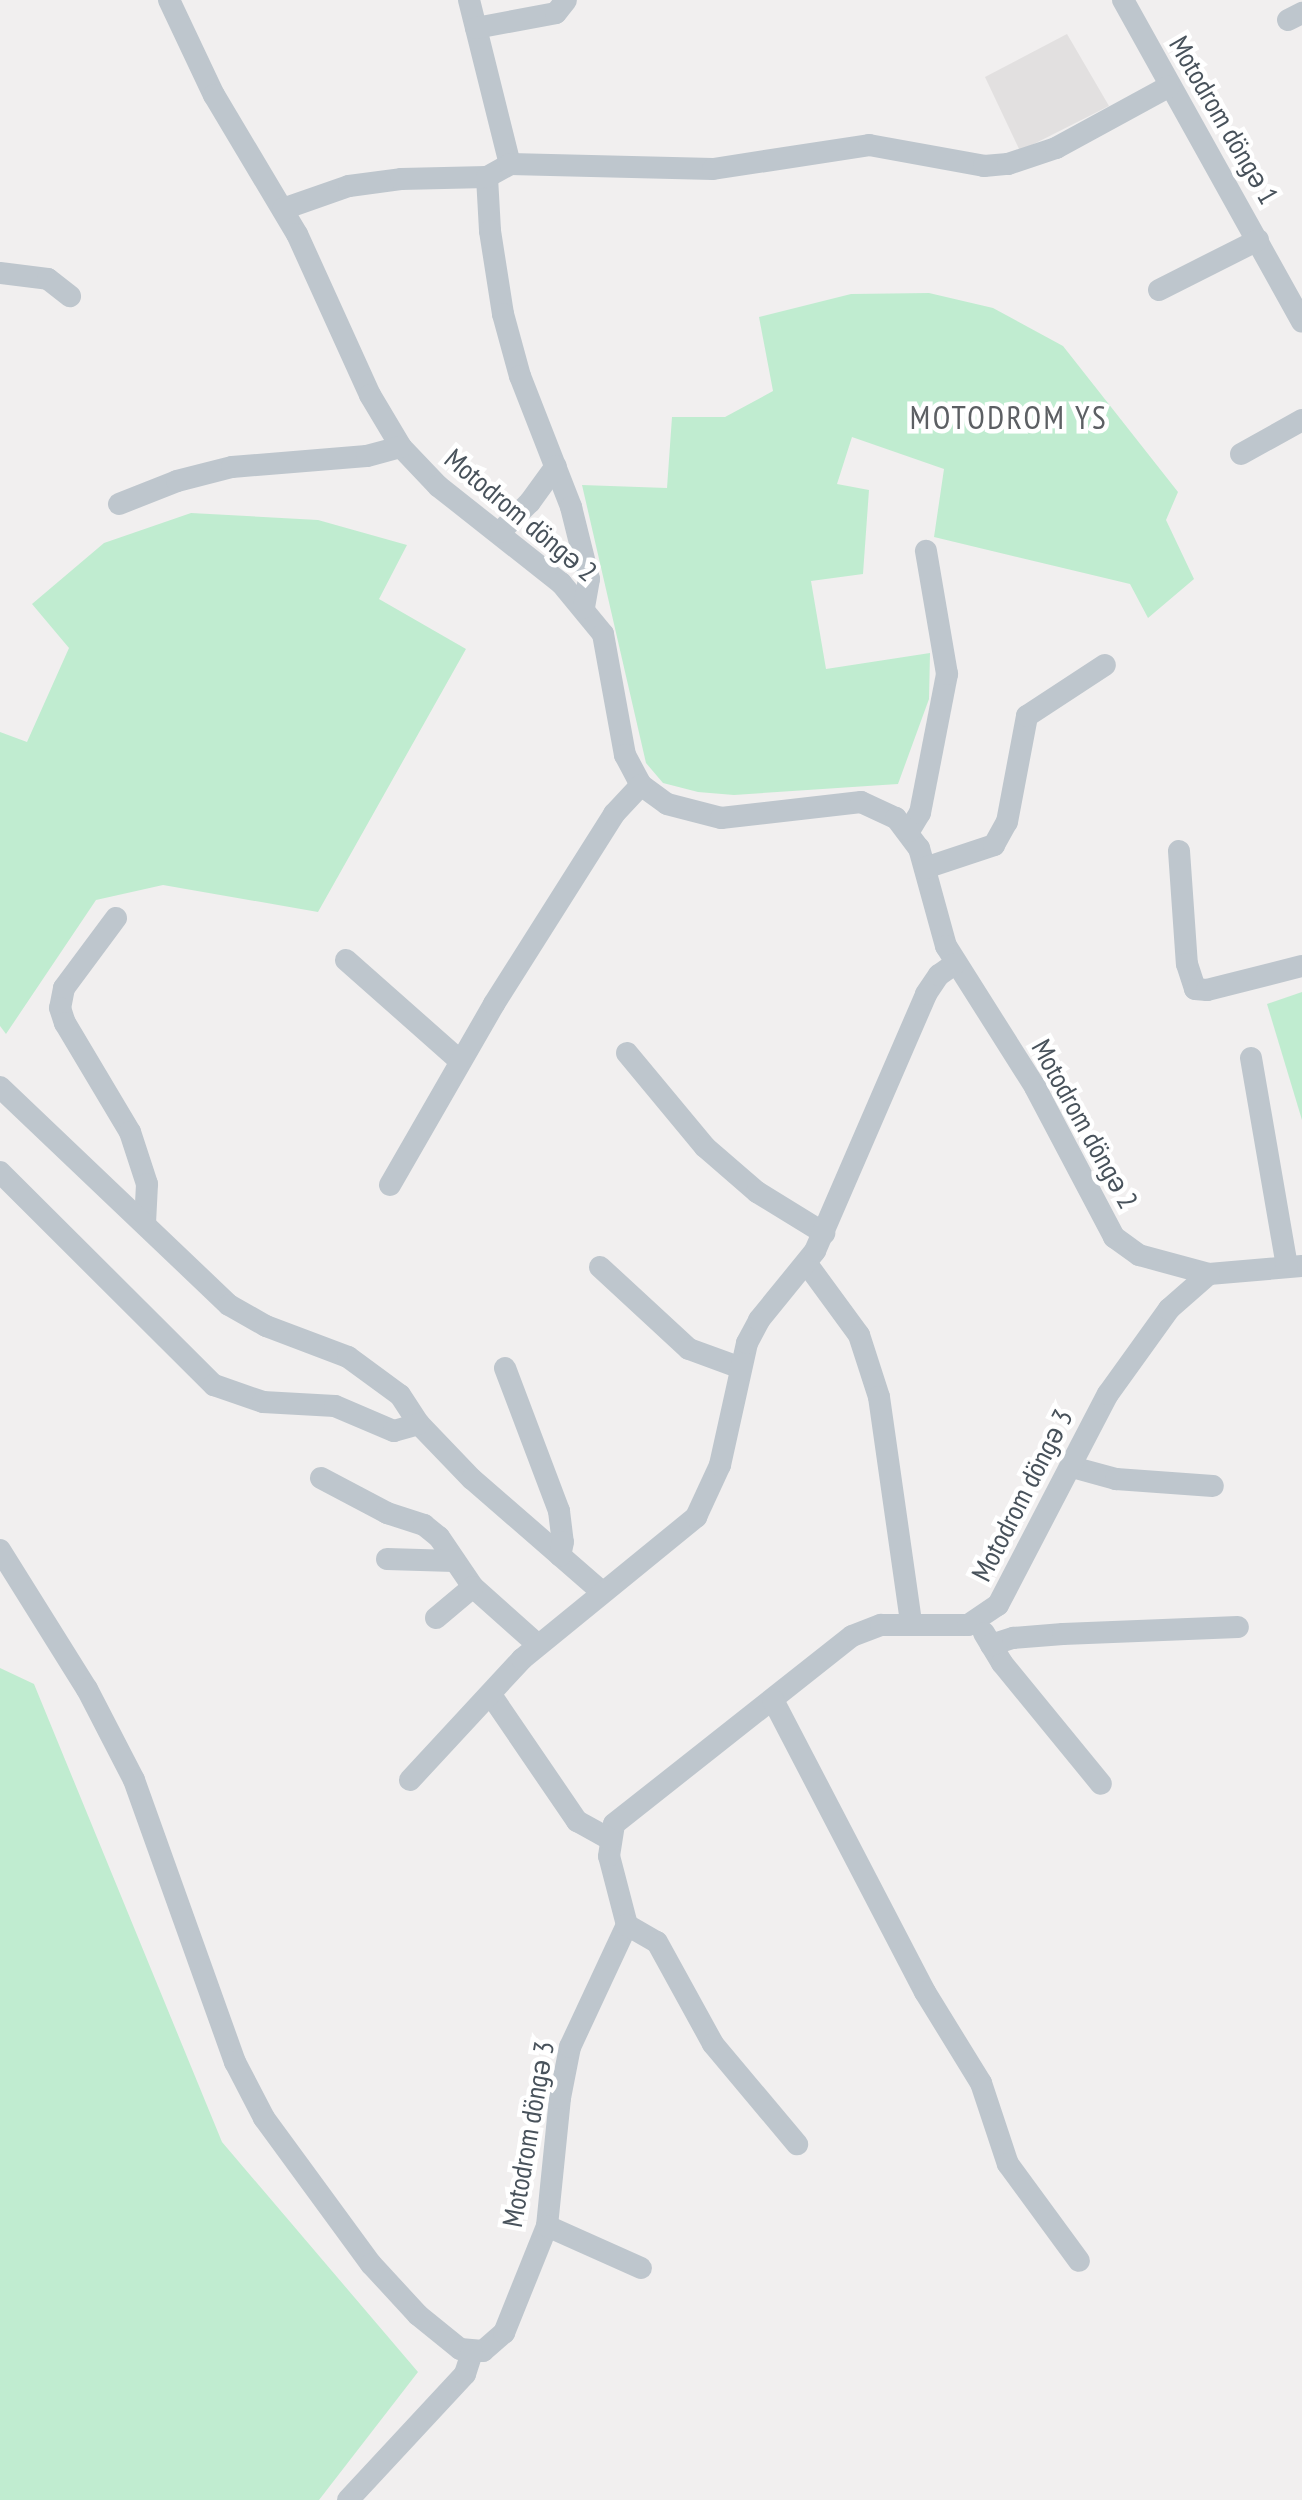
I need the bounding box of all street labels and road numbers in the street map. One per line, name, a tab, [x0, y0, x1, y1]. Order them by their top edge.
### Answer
street label: Motodrom döngə 1	[1162, 30, 1286, 210]
street label: Motodrom döngə 2	[438, 442, 604, 588]
street label: Motodrom döngə 2	[1025, 1034, 1145, 1214]
street label: Motodrom döngə 3	[964, 1403, 1080, 1587]
street label: Motodrom döngə 3	[495, 2038, 561, 2230]

